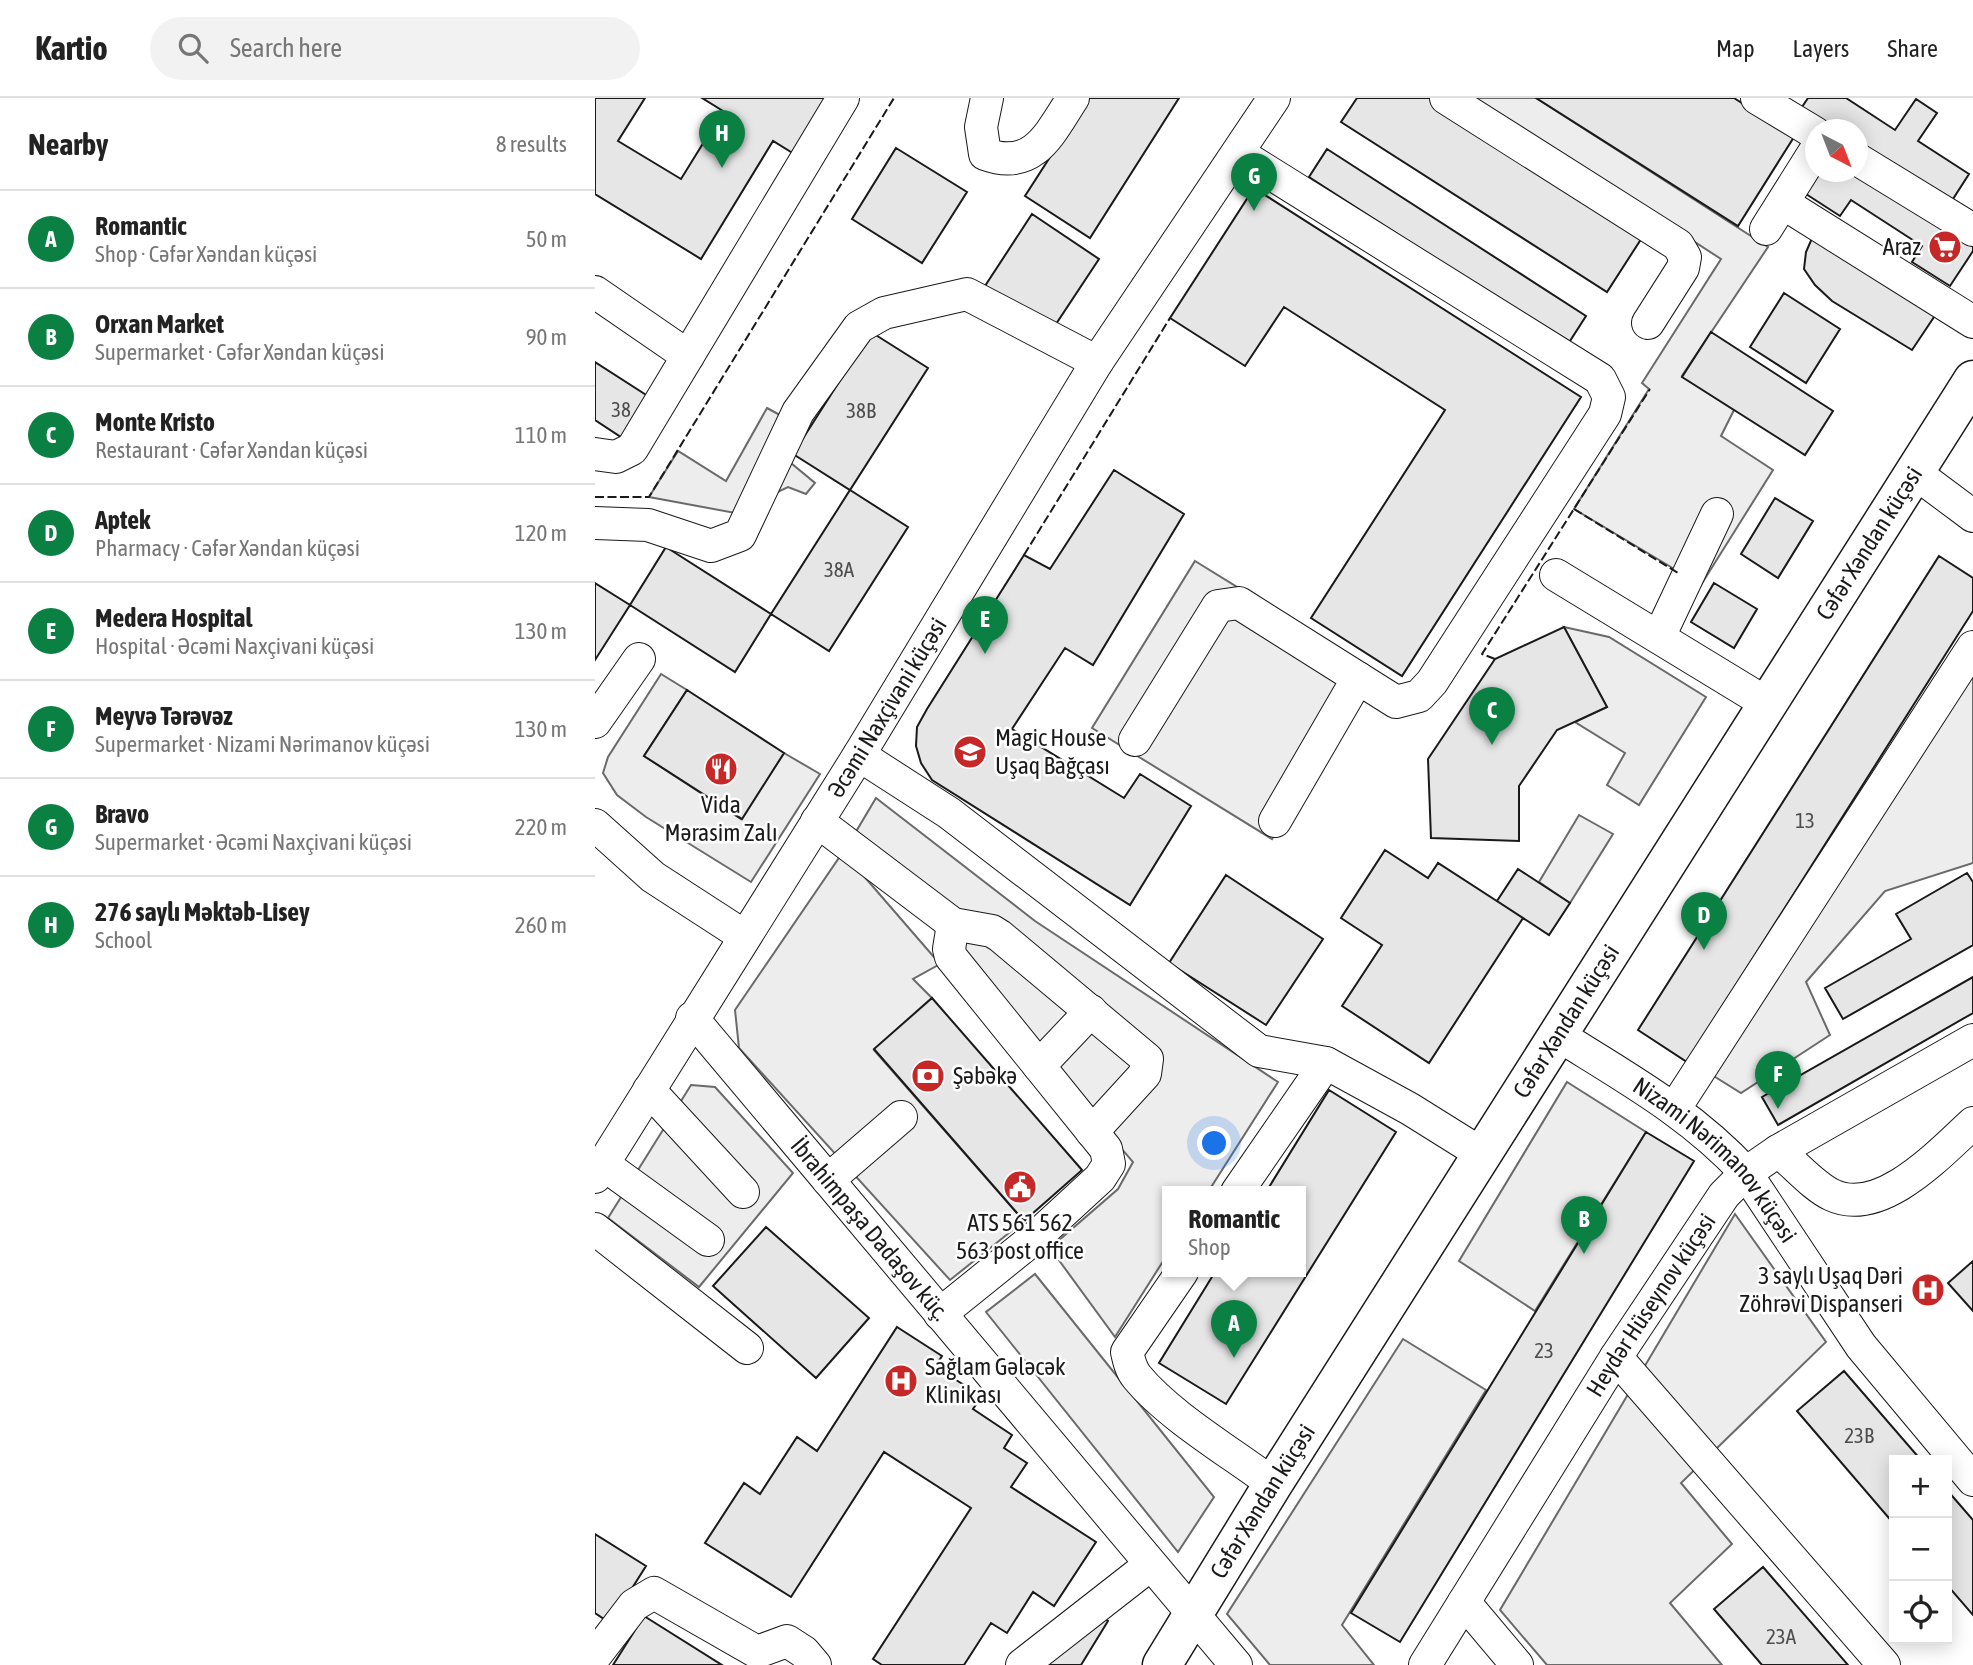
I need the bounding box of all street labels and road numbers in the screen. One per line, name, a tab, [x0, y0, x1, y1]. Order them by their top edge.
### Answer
street label: Cəfər Xəndan küçəsi	[1810, 462, 1927, 625]
street label: Əcəmi Naxçivani küçəsi	[822, 613, 952, 802]
street label: Cəfər Xəndan küçəsi	[1507, 940, 1624, 1103]
street label: Nizami Nərimanov küçəsi	[1628, 1072, 1802, 1247]
street label: İbrahimpaşa Dadaşov küç.	[786, 1132, 955, 1326]
street label: Heydər Hüseynov küçəsi	[1581, 1208, 1721, 1401]
street label: Cəfər Xəndan küçəsi	[1204, 1419, 1320, 1583]

